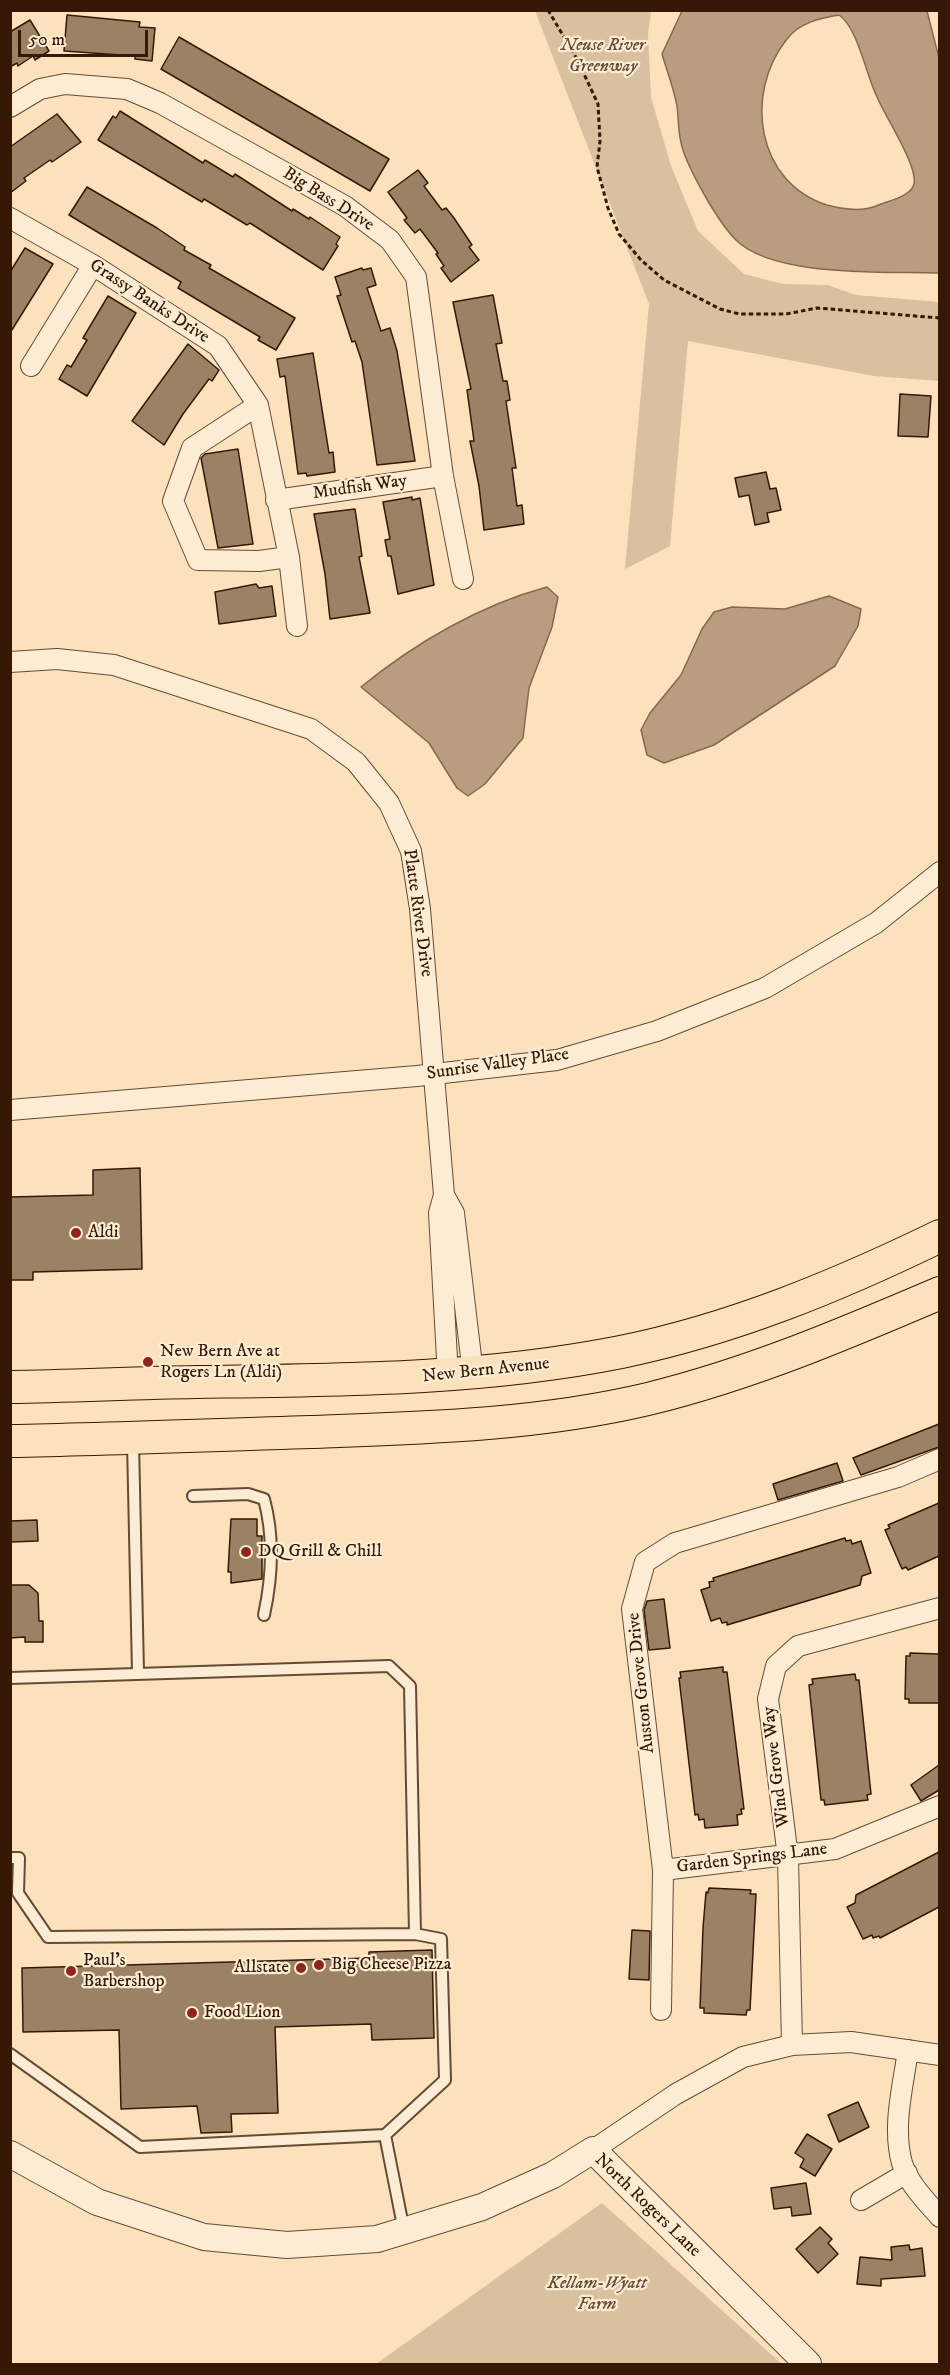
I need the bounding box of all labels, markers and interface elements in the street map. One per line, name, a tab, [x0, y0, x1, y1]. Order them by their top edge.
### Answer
scale bar	[21, 18, 152, 56]
text: 50 m	[29, 29, 65, 51]
park label: Neuse River Greenway	[561, 35, 645, 78]
street label: Big Bass Drive	[278, 163, 378, 237]
street label: Grassy Banks Drive	[85, 255, 213, 349]
street label: Mudfish Way	[312, 471, 408, 505]
street label: Platte River Drive	[397, 848, 437, 978]
street label: Sunrise Valley Place	[426, 1044, 570, 1086]
place label: Aldi	[88, 1222, 118, 1244]
marker: Aldi	[69, 1226, 83, 1240]
place label: New Bern Ave at Rogers Ln (Aldi)	[160, 1341, 282, 1384]
street label: New Bern Avenue	[421, 1354, 551, 1388]
marker: New Bern Ave at Rogers Ln (Aldi)	[141, 1355, 155, 1369]
place label: DQ Grill & Chill	[258, 1541, 382, 1563]
marker: DQ Grill & Chill	[239, 1545, 253, 1559]
street label: Auston Grove Drive	[624, 1612, 660, 1754]
street label: Wind Grove Way	[759, 1705, 795, 1829]
street label: Garden Springs Lane	[675, 1839, 829, 1879]
place label: Paul's Barbershop	[83, 1950, 164, 1992]
place label: Big Cheese Pizza	[331, 1954, 451, 1976]
place label: Allstate	[234, 1957, 289, 1979]
marker: Big Cheese Pizza	[312, 1958, 326, 1972]
marker: Allstate	[294, 1961, 308, 1975]
marker: Paul's Barbershop	[64, 1964, 78, 1978]
place label: Food Lion	[204, 2002, 281, 2024]
marker: Food Lion	[185, 2006, 199, 2020]
street label: North Rogers Lane	[589, 2150, 705, 2262]
park label: Kellam-Wyatt Farm	[548, 2273, 646, 2316]

